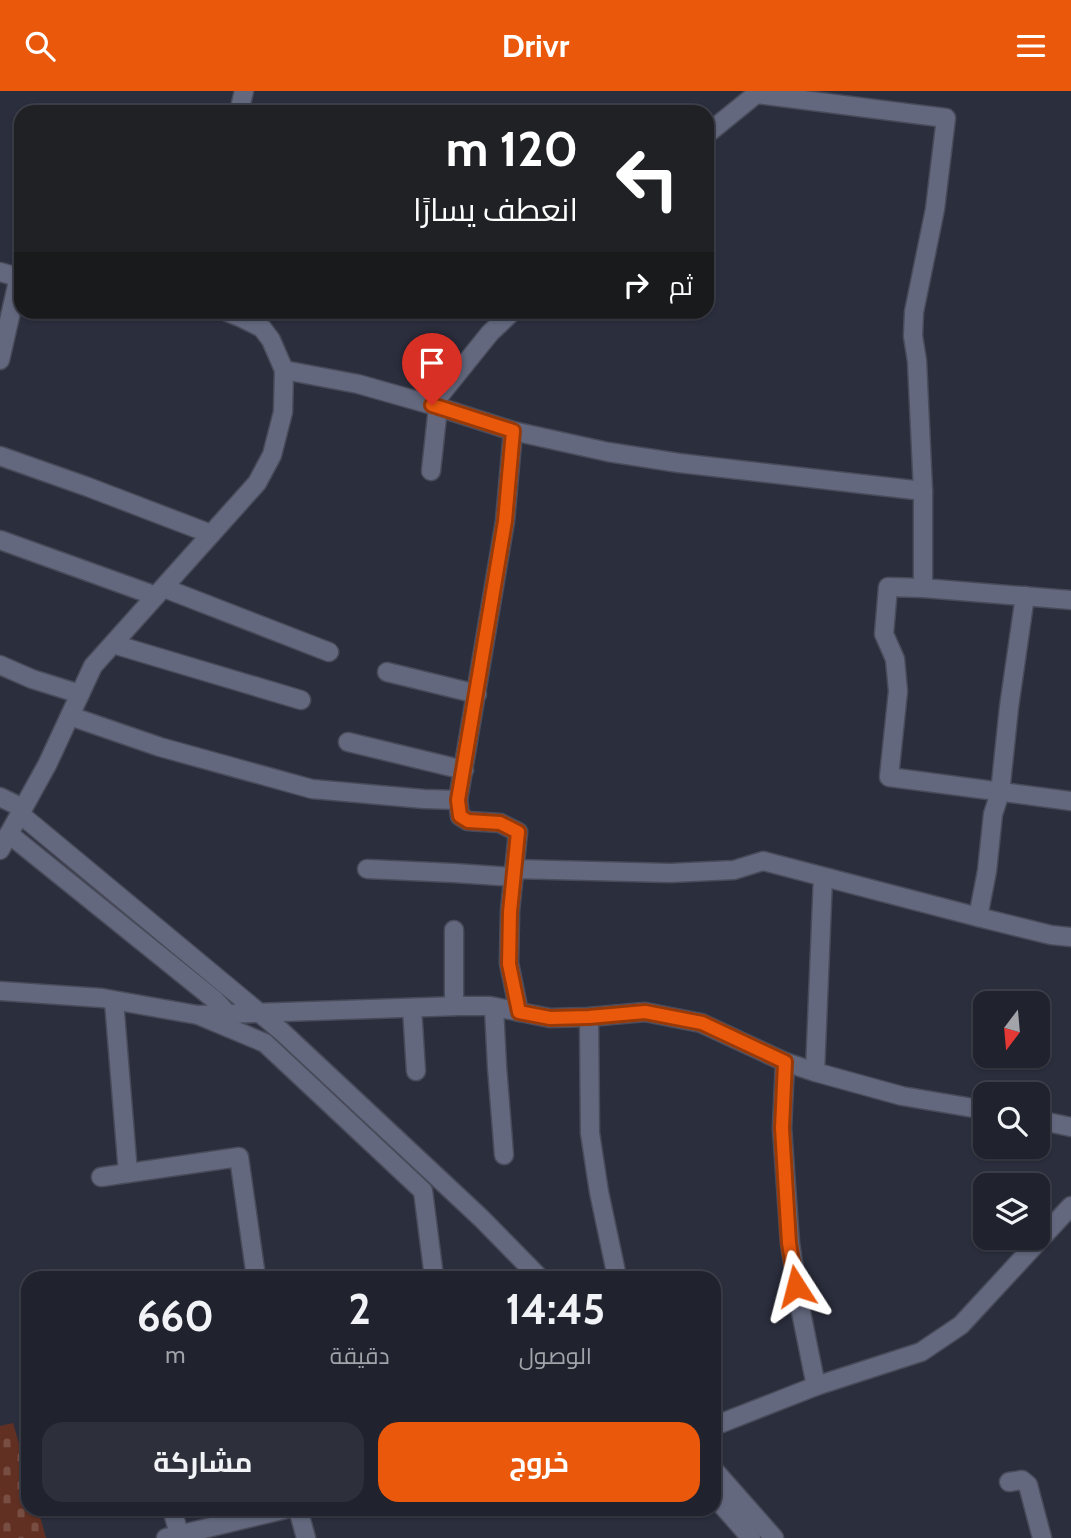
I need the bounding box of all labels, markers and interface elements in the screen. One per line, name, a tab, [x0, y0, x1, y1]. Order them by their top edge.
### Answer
text: Drivr	[502, 26, 569, 65]
icon: search	[21, 27, 59, 65]
icon: menu	[1012, 27, 1050, 65]
text: 120 m	[446, 119, 578, 178]
icon: left	[602, 133, 693, 224]
text: انعطف يسارًا	[413, 190, 578, 229]
icon: right	[617, 266, 655, 304]
text: ثم	[669, 270, 693, 302]
pin	[402, 333, 462, 405]
icon: arrive	[413, 344, 451, 382]
north arrow	[973, 991, 1050, 1067]
map controls	[973, 991, 1050, 1250]
button: search	[973, 1082, 1050, 1159]
button: layers	[973, 1173, 1050, 1250]
position arrow	[759, 1249, 833, 1323]
text: 2	[349, 1283, 371, 1335]
text: 14:45	[506, 1283, 605, 1335]
text: 660	[137, 1290, 214, 1342]
text: m	[165, 1341, 185, 1369]
text: دقيقة	[330, 1342, 390, 1370]
text: الوصول	[519, 1342, 592, 1370]
button: مشاركة	[42, 1422, 364, 1502]
button: خروج	[378, 1422, 700, 1502]

